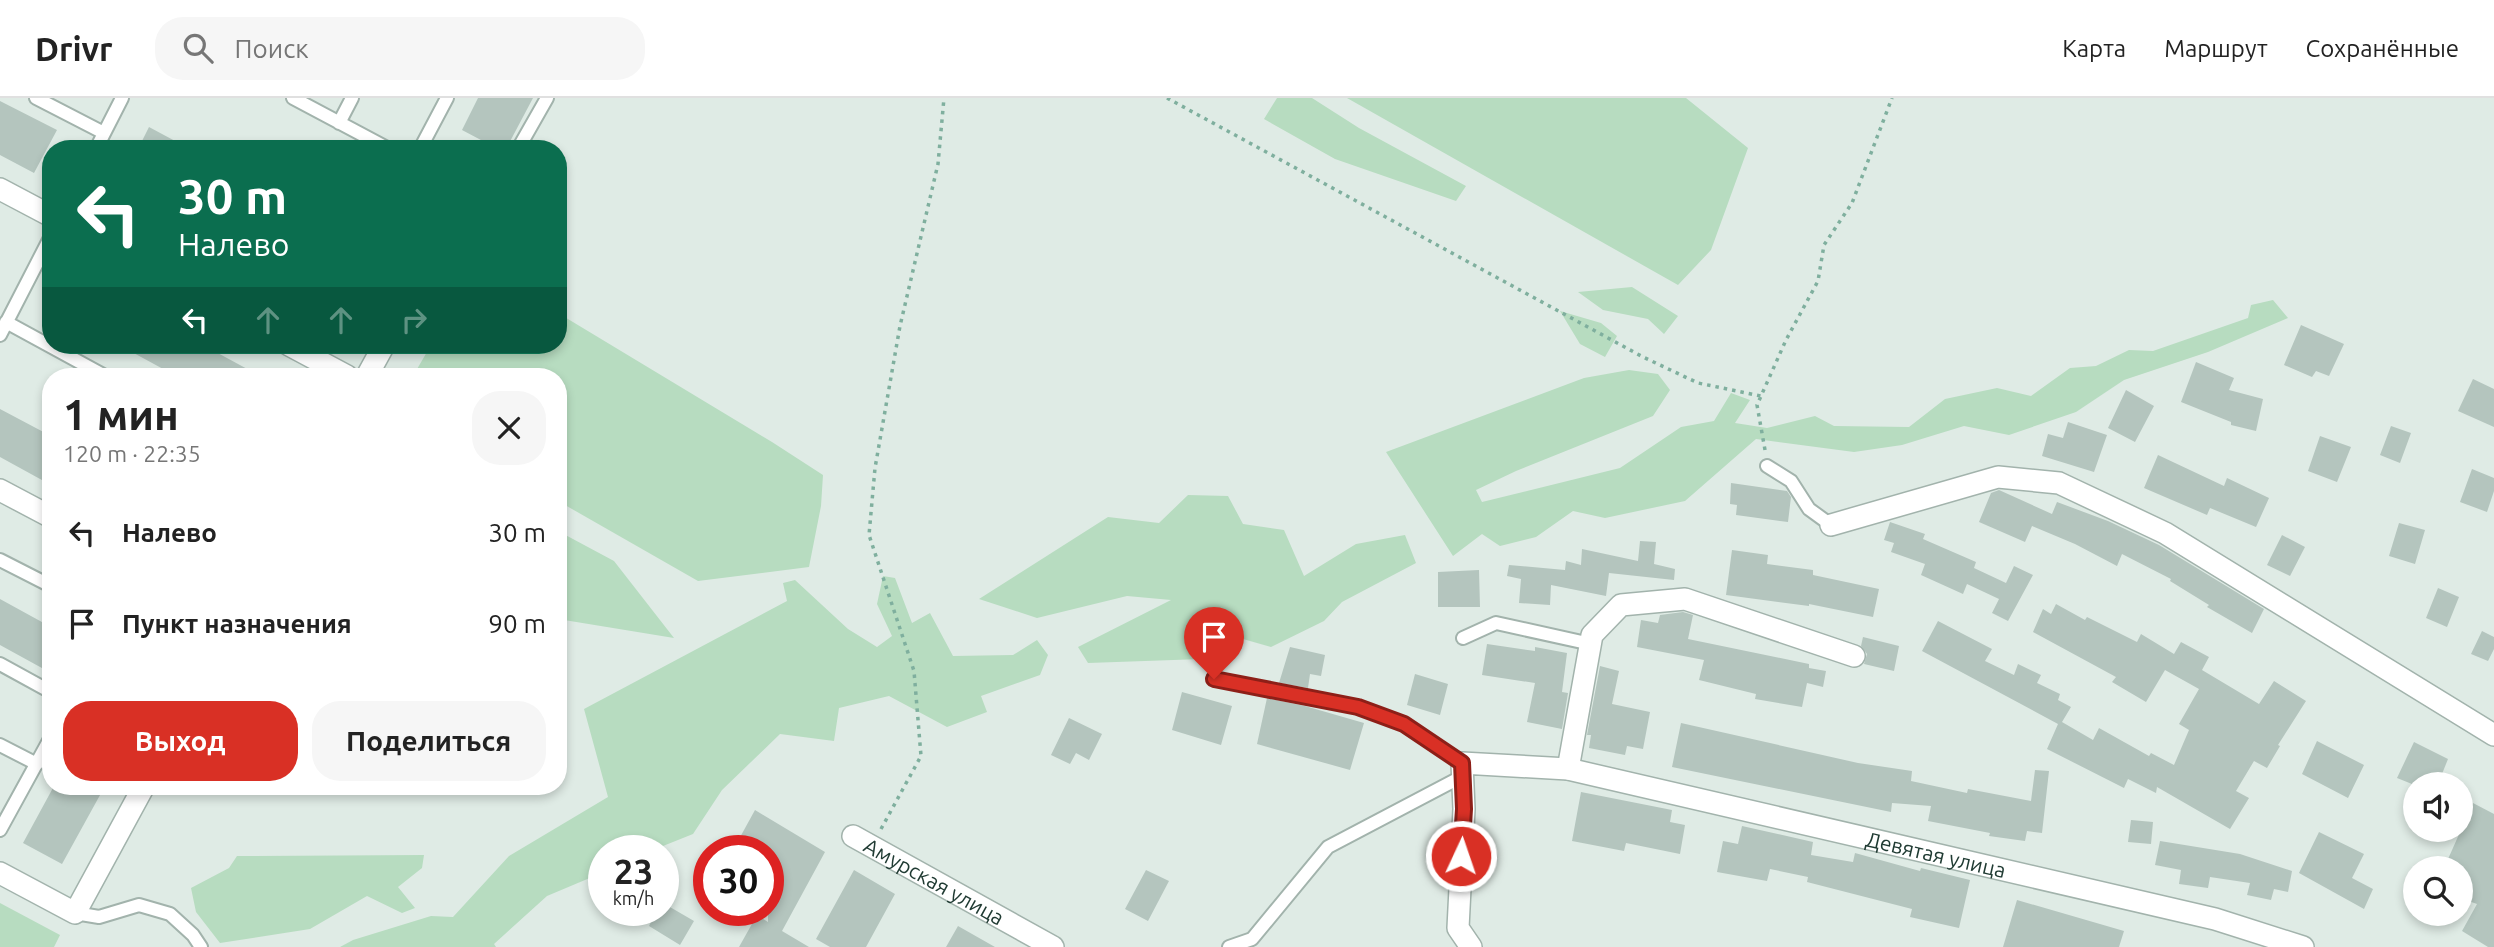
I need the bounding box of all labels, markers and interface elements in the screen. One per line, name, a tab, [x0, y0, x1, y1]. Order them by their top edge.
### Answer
search box	[155, 17, 645, 80]
icon: search	[179, 29, 217, 67]
text: Drivr	[35, 30, 113, 67]
text: Поиск	[235, 34, 309, 63]
text: Карта	[2062, 35, 2126, 62]
text: Маршрут	[2164, 35, 2268, 62]
text: Сохранённые	[2306, 35, 2459, 62]
icon: left	[63, 168, 154, 259]
text: 30 m	[178, 168, 287, 223]
text: Налево	[178, 226, 290, 262]
icon: left	[176, 301, 214, 339]
icon: ahead	[249, 301, 287, 339]
icon: ahead	[322, 301, 360, 339]
icon: right	[395, 301, 433, 339]
text: 1 мин	[63, 391, 179, 438]
button: close	[472, 391, 546, 465]
text: 120 m · 22:35	[63, 441, 201, 466]
icon: left	[63, 514, 101, 552]
text: Налево	[122, 518, 217, 547]
text: 30 m	[488, 518, 546, 547]
icon: arrive	[63, 605, 101, 643]
pin	[1184, 607, 1244, 679]
text: Пункт назначения	[122, 609, 352, 638]
text: 90 m	[488, 609, 546, 638]
icon: arrive	[1195, 618, 1233, 656]
button: Выход	[63, 701, 298, 781]
button: Поделиться	[312, 701, 546, 781]
map controls	[2403, 772, 2473, 926]
button: sound	[2403, 772, 2473, 842]
position arrow	[1424, 819, 1498, 893]
street label: Девятая улица	[1864, 826, 2008, 882]
street label: Амурская улица	[860, 833, 1008, 930]
speed limit sign: 30	[693, 835, 784, 926]
text: 23	[614, 851, 653, 891]
button: search	[2403, 856, 2473, 926]
text: km/h	[613, 888, 654, 908]

